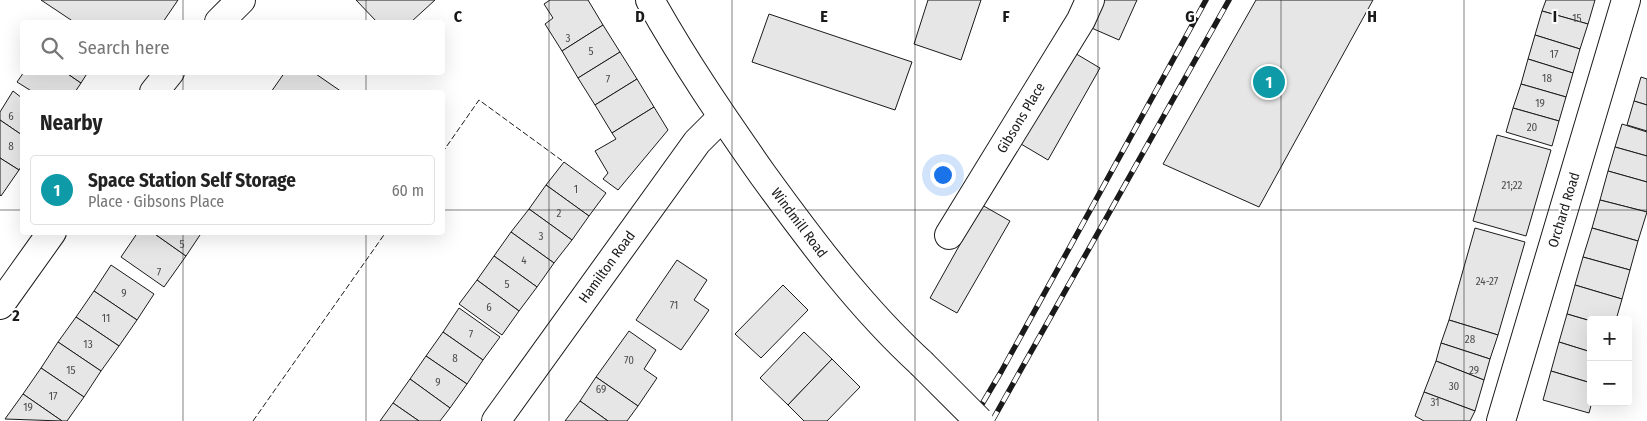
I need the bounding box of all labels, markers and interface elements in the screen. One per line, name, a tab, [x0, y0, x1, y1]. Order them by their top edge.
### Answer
text: C	[454, 7, 463, 26]
text: D	[635, 7, 645, 26]
text: E	[820, 7, 828, 26]
text: F	[1002, 7, 1010, 26]
text: G	[1185, 7, 1195, 26]
text: H	[1367, 7, 1377, 26]
text: I	[1553, 7, 1557, 26]
house number: 15	[1572, 12, 1582, 25]
search box	[20, 20, 445, 75]
house number: 3	[566, 32, 571, 45]
icon: search	[38, 34, 66, 62]
text: Search here	[78, 36, 170, 59]
house number: 5	[588, 45, 594, 58]
house number: 17	[1550, 48, 1559, 61]
pin: 1	[1253, 63, 1285, 101]
house number: 18	[1542, 72, 1552, 85]
house number: 7	[606, 73, 611, 86]
street label: Gibsons Place	[993, 80, 1049, 156]
house number: 19	[1535, 97, 1545, 110]
house number: 6	[8, 110, 14, 123]
text: Nearby	[40, 110, 102, 136]
house number: 20	[1527, 121, 1538, 134]
house number: 8	[8, 140, 14, 153]
your location	[930, 162, 956, 188]
text: Space Station Self Storage	[88, 169, 296, 192]
street label: Orchard Road	[1544, 170, 1584, 250]
house number: 21;22	[1502, 179, 1523, 192]
text: 1	[54, 181, 60, 200]
text: 60 m	[392, 181, 424, 200]
house number: 1	[574, 183, 578, 196]
street label: Windmill Road	[767, 185, 831, 261]
text: Place · Gibsons Place	[88, 192, 224, 211]
house number: 2	[557, 207, 562, 220]
street label: Hamilton Road	[575, 228, 639, 306]
house number: 3	[539, 230, 544, 243]
house number: 5	[179, 238, 185, 251]
house number: 4	[521, 254, 527, 267]
house number: 7	[157, 266, 162, 279]
house number: 24-27	[1476, 275, 1499, 288]
house number: 5	[504, 278, 510, 291]
house number: 9	[121, 287, 127, 300]
house number: 71	[670, 299, 678, 312]
house number: 6	[486, 301, 492, 314]
text: 2	[11, 306, 20, 325]
house number: 11	[102, 312, 110, 325]
map controls	[1587, 316, 1632, 406]
button: +	[1587, 316, 1632, 361]
house number: 7	[469, 328, 474, 341]
house number: 28	[1465, 333, 1476, 346]
house number: 13	[83, 338, 93, 351]
house number: 8	[452, 352, 458, 365]
house number: 70	[624, 354, 634, 367]
button: −	[1587, 361, 1632, 406]
house number: 15	[66, 364, 76, 377]
house number: 29	[1469, 364, 1479, 377]
house number: 9	[435, 376, 441, 389]
house number: 30	[1449, 380, 1460, 393]
house number: 69	[596, 383, 606, 396]
house number: 17	[49, 390, 58, 403]
house number: 31	[1431, 396, 1440, 409]
house number: 19	[23, 401, 33, 414]

